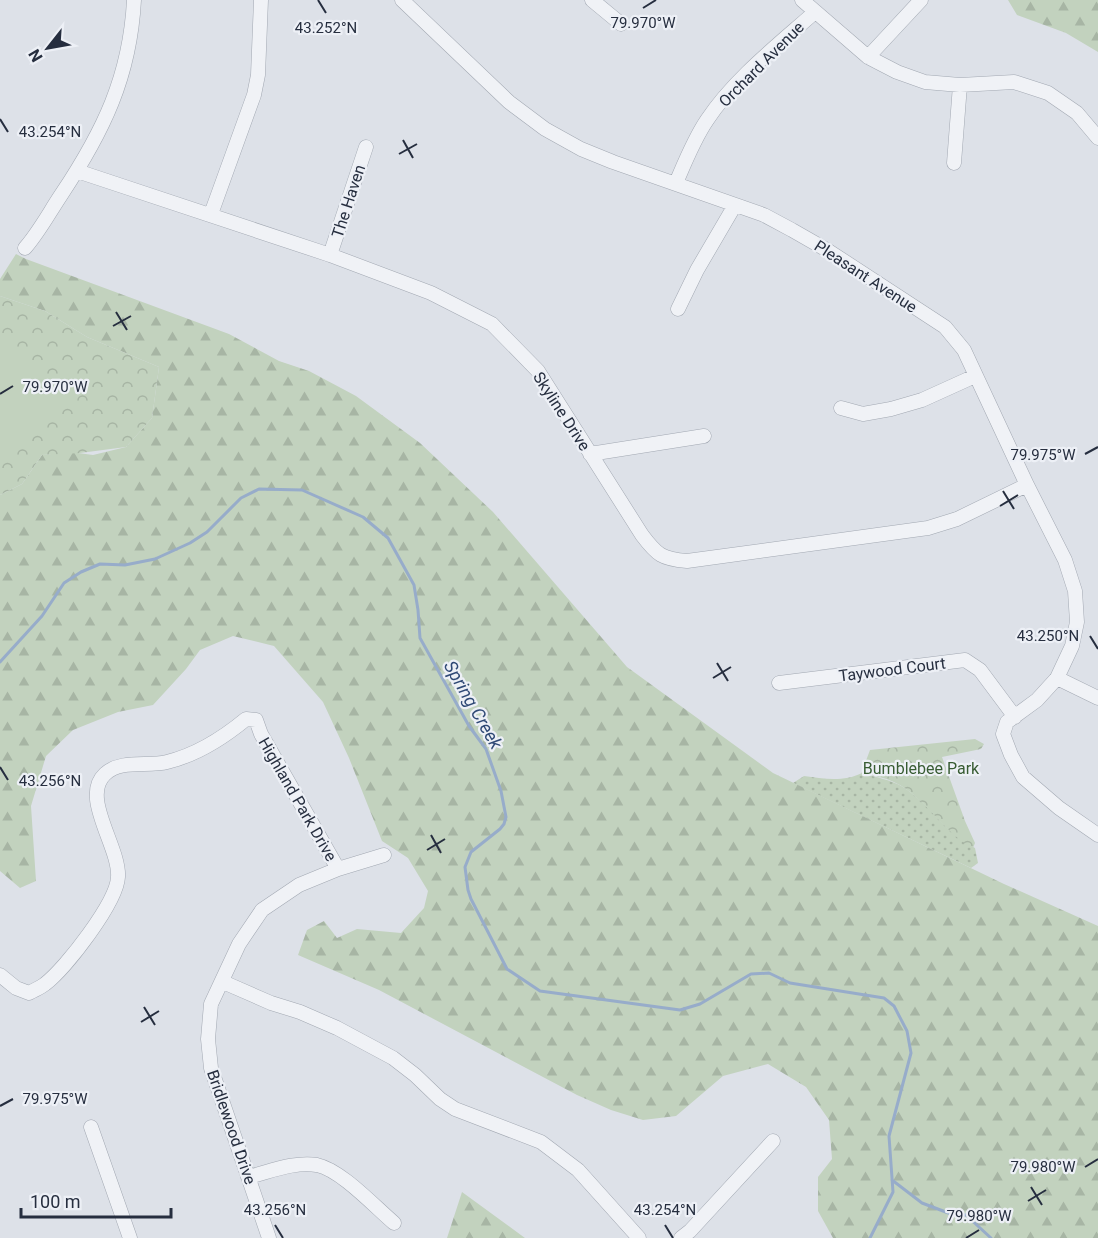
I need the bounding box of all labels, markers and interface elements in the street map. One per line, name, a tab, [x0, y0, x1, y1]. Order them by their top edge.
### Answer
text: 79.970°W	[610, 14, 676, 32]
north arrow	[18, 18, 78, 78]
street label: Orchard Avenue	[715, 18, 808, 111]
text: 43.252°N	[295, 19, 357, 37]
text: N	[25, 46, 47, 65]
text: 43.254°N	[19, 123, 81, 141]
street label: The Haven	[328, 162, 369, 240]
street label: Pleasant Avenue	[811, 236, 921, 317]
street label: Skyline Drive	[529, 368, 594, 454]
text: 79.970°W	[22, 378, 88, 396]
text: 79.975°W	[1010, 446, 1076, 464]
text: 43.250°N	[1017, 627, 1079, 645]
street label: Taywood Court	[838, 654, 947, 685]
water label: Spring Creek	[440, 657, 508, 754]
street label: Highland Park Drive	[254, 734, 341, 864]
park label: Bumblebee Park	[863, 759, 980, 778]
text: 43.256°N	[19, 772, 81, 790]
street label: Bridlewood Drive	[203, 1067, 260, 1187]
text: 79.975°W	[22, 1090, 88, 1108]
text: 79.980°W	[1010, 1158, 1076, 1176]
scale bar	[21, 1181, 171, 1219]
text: 100 m	[30, 1191, 81, 1212]
text: 43.256°N	[244, 1201, 306, 1219]
text: 43.254°N	[634, 1201, 696, 1219]
text: 79.980°W	[946, 1207, 1012, 1225]

